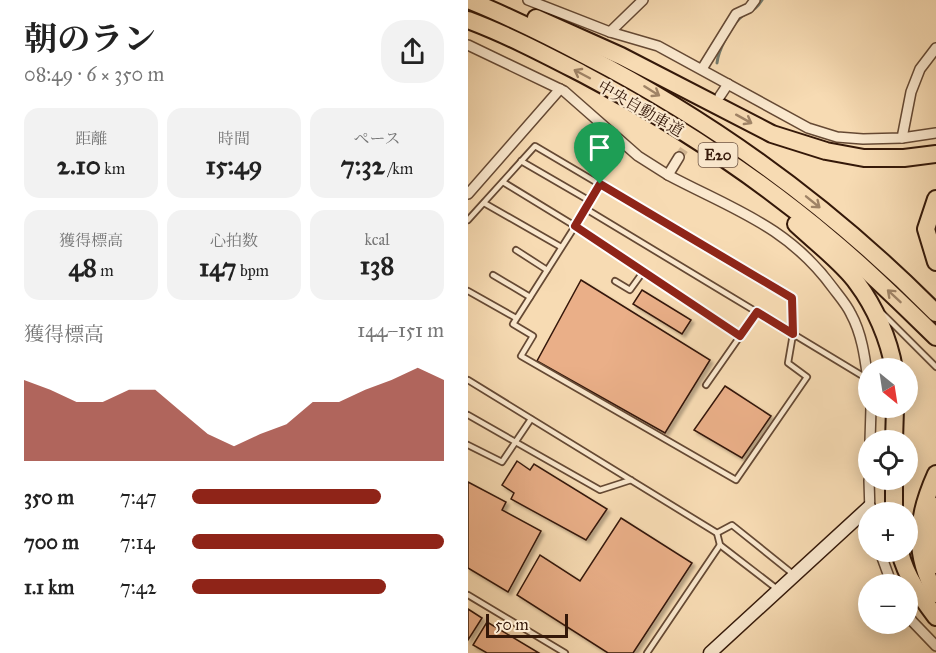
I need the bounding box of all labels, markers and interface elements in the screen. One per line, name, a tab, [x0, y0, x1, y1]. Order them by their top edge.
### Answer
text: 朝のラン	[24, 19, 156, 59]
button: share	[381, 20, 444, 83]
text: 08:49 · 6 × 350 m	[24, 62, 164, 86]
one-way arrow	[574, 68, 592, 79]
street label: 中央自動車道	[594, 76, 687, 141]
one-way arrow	[643, 85, 660, 97]
one-way arrow	[735, 113, 752, 125]
pin	[574, 122, 625, 184]
text: 距離	[75, 129, 107, 148]
text: 時間	[218, 129, 250, 148]
text: ペース	[353, 129, 401, 148]
icon: arrive	[583, 131, 616, 164]
road number: E20	[698, 143, 738, 167]
text: 2.10	[57, 149, 101, 181]
text: 15:49	[205, 149, 263, 181]
text: 7:32	[341, 149, 385, 181]
text: km	[101, 159, 125, 178]
text: /km	[385, 159, 413, 178]
one-way arrow	[805, 195, 821, 208]
text: kcal	[364, 230, 390, 249]
text: 獲得標高	[59, 231, 123, 250]
text: 心拍数	[210, 231, 258, 250]
text: 138	[360, 249, 394, 281]
text: 48	[68, 251, 97, 283]
text: 147	[199, 251, 236, 283]
text: m	[97, 261, 114, 280]
text: bpm	[236, 261, 269, 280]
one-way arrow	[887, 289, 902, 303]
text: 144–151 m	[357, 318, 444, 342]
text: 獲得標高	[24, 322, 104, 346]
north arrow	[858, 358, 918, 418]
map controls	[858, 358, 918, 634]
button: locate	[858, 430, 918, 490]
text: 350 m	[24, 485, 74, 509]
text: 7:47	[120, 485, 157, 509]
button: +	[858, 502, 918, 562]
text: 700 m	[24, 530, 79, 554]
text: 7:14	[120, 530, 155, 554]
button: −	[858, 574, 918, 634]
text: 1.1 km	[24, 575, 74, 599]
text: 7:42	[120, 575, 157, 599]
scale bar	[486, 611, 568, 638]
text: 50 m	[495, 615, 529, 634]

